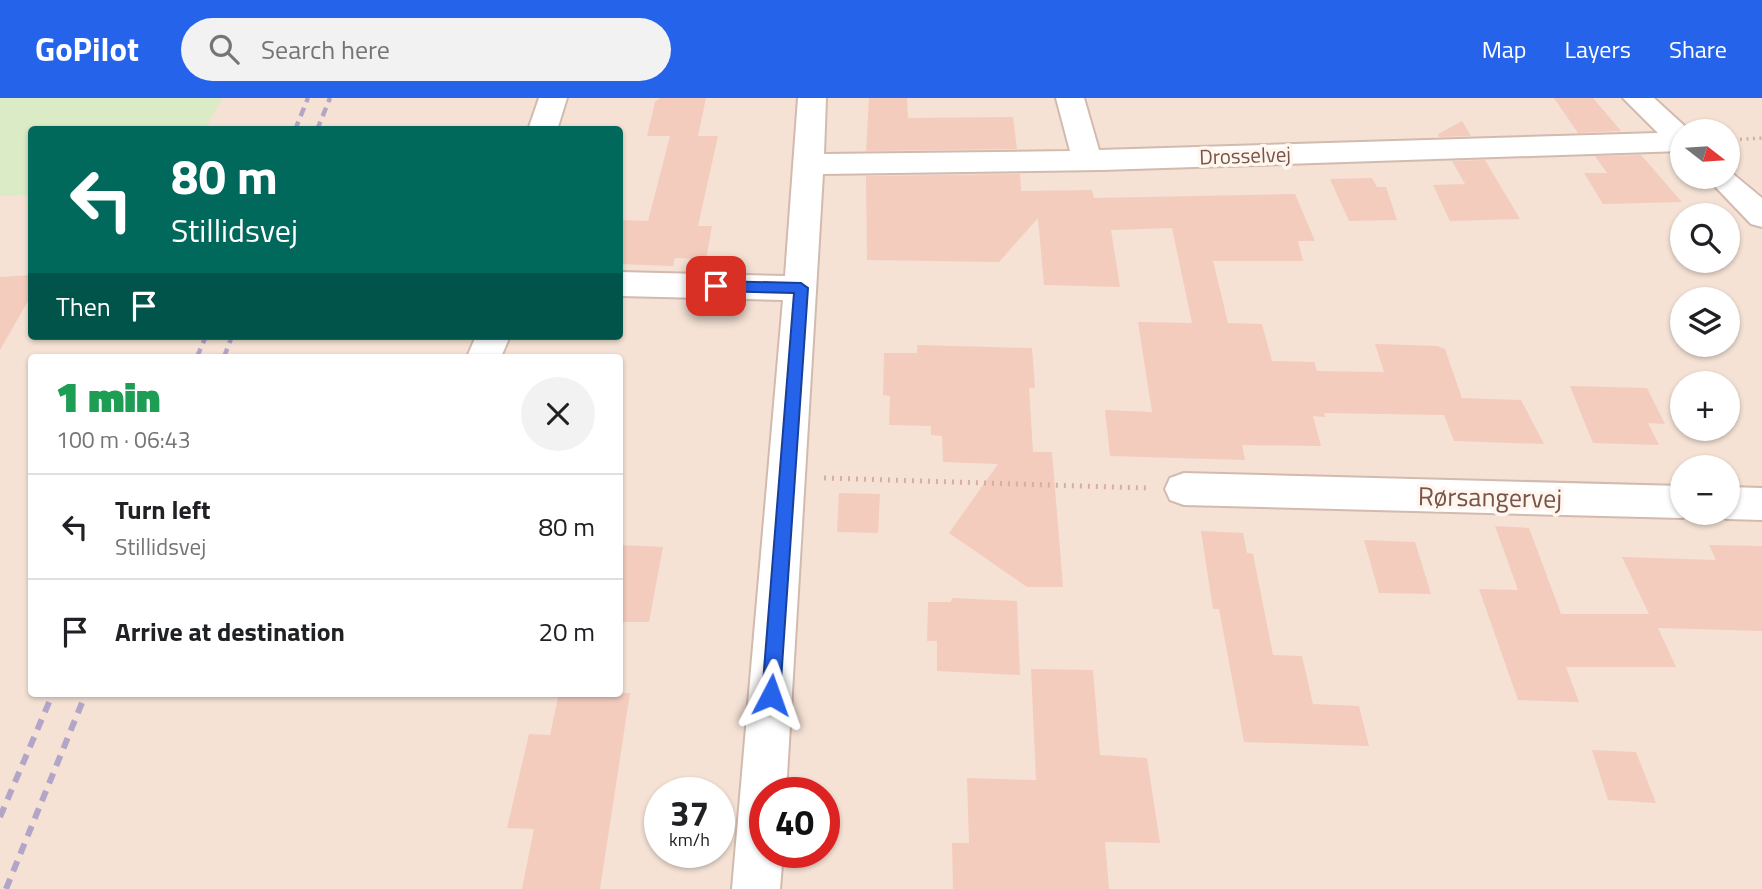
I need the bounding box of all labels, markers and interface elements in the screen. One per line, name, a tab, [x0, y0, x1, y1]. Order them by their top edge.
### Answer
search box	[181, 18, 671, 81]
text: GoPilot	[35, 24, 139, 74]
icon: search	[205, 30, 243, 68]
text: Search here	[261, 30, 390, 69]
text: Map	[1482, 31, 1527, 67]
text: Layers	[1565, 31, 1631, 67]
text: Share	[1669, 31, 1727, 67]
north arrow	[1670, 119, 1740, 189]
map controls	[1670, 119, 1740, 525]
street label: Drosselvej	[1199, 137, 1291, 173]
text: 80 m	[171, 138, 278, 213]
icon: left	[56, 154, 147, 245]
button: search	[1670, 203, 1740, 273]
text: Stillidsvej	[171, 206, 298, 254]
pin	[686, 256, 746, 316]
icon: arrive	[697, 267, 735, 305]
text: Then	[56, 287, 111, 326]
icon: arrive	[125, 287, 163, 325]
button: layers	[1670, 287, 1740, 357]
text: 1 min	[56, 364, 160, 428]
button: +	[1670, 371, 1740, 441]
button: close	[521, 377, 595, 451]
text: 100 m · 06:43	[56, 422, 191, 457]
button: −	[1670, 455, 1740, 525]
street label: Rørsangervej	[1418, 476, 1562, 518]
text: Turn left	[115, 490, 210, 529]
text: 80 m	[538, 507, 595, 546]
icon: left	[56, 508, 94, 546]
text: Stillidsvej	[115, 529, 206, 564]
text: Arrive at destination	[115, 612, 345, 651]
text: 20 m	[538, 612, 595, 651]
icon: arrive	[56, 613, 94, 651]
position arrow	[734, 658, 808, 732]
speed limit sign: 40	[749, 777, 840, 868]
text: 37	[670, 786, 709, 840]
text: km/h	[669, 826, 710, 853]

